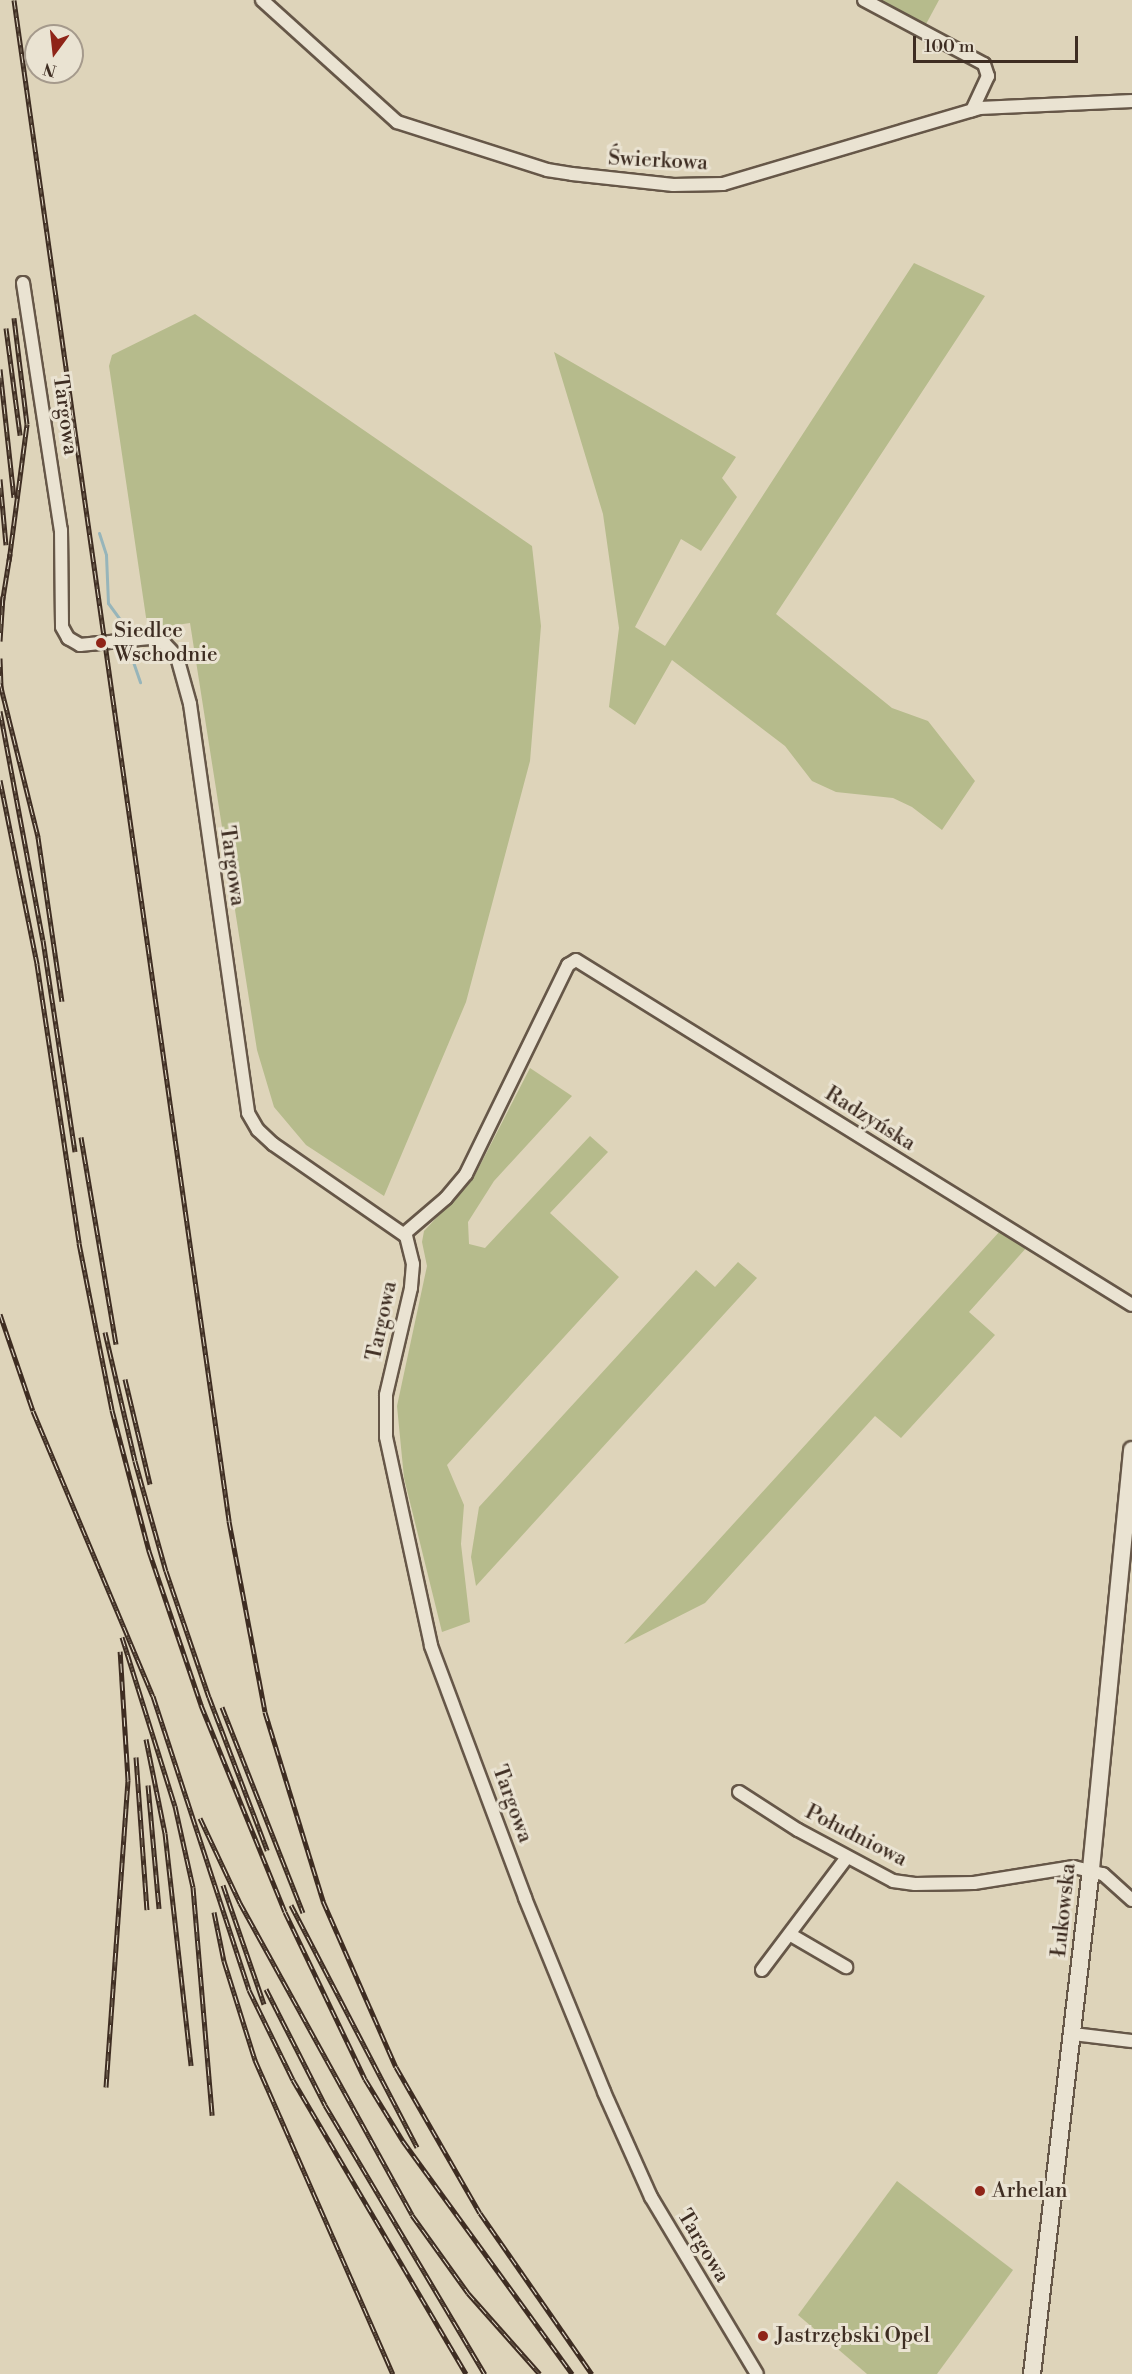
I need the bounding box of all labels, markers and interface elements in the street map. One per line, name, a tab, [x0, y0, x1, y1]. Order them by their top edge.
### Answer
north arrow	[24, 24, 84, 84]
scale bar	[916, 24, 1081, 62]
text: 100 m	[924, 35, 975, 58]
text: N	[41, 58, 59, 81]
street label: Świerkowa	[607, 146, 709, 176]
street label: Targowa	[47, 373, 83, 457]
place label: Siedlce Wschodnie	[114, 618, 218, 668]
marker: Siedlce Wschodnie	[92, 634, 110, 652]
street label: Targowa	[214, 824, 250, 908]
street label: Radzyńska	[820, 1081, 920, 1157]
street label: Targowa	[361, 1279, 403, 1363]
street label: Targowa	[486, 1762, 538, 1846]
street label: Południowa	[801, 1800, 911, 1872]
street label: Łukowska	[1047, 1862, 1081, 1958]
place label: Arhelan	[992, 2178, 1068, 2204]
marker: Arhelan	[973, 2184, 987, 2198]
street label: Targowa	[671, 2205, 735, 2287]
place label: Jastrzębski Opel	[775, 2323, 930, 2349]
marker: Jastrzębski Opel	[756, 2329, 770, 2343]

